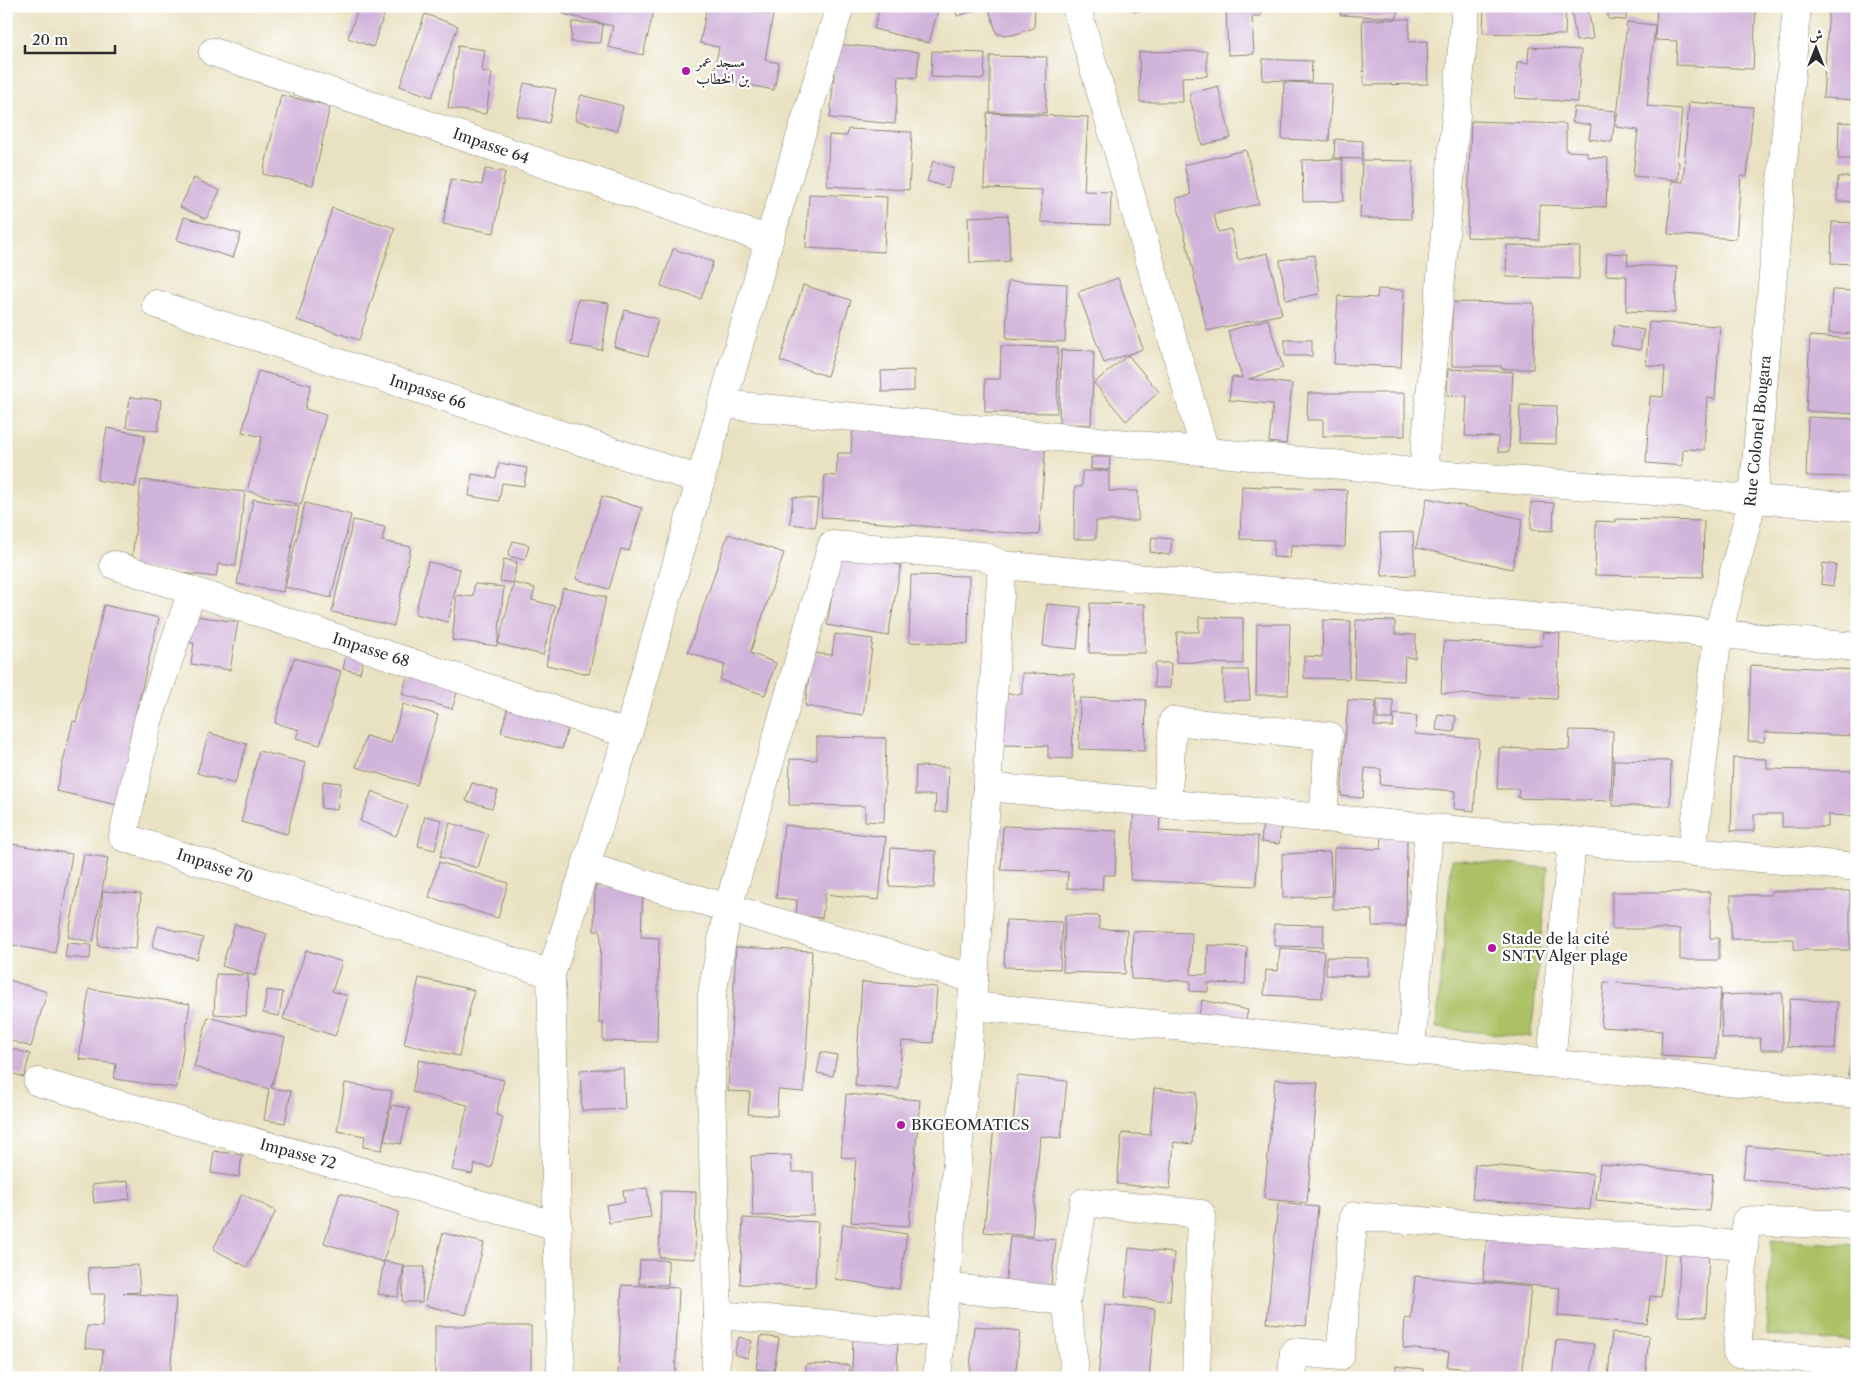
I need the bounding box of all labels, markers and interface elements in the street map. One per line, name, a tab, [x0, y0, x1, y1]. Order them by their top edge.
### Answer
scale bar	[25, 22, 115, 54]
north arrow	[1790, 22, 1840, 72]
text: ش	[1809, 26, 1823, 44]
text: 20 m	[32, 30, 68, 49]
place label: مسجد عمر بن الخطاب	[694, 52, 750, 88]
marker: مسجد عمر بن الخطاب	[680, 65, 692, 77]
street label: Impasse 64	[450, 124, 532, 167]
street label: Rue Colonel Bougara	[1740, 354, 1775, 508]
street label: Impasse 66	[387, 370, 469, 413]
street label: Impasse 68	[330, 628, 412, 671]
street label: Impasse 70	[175, 844, 256, 887]
place label: Stade de la cité SNTV Alger plage	[1502, 929, 1628, 965]
marker: Stade de la cité SNTV Alger plage	[1486, 942, 1498, 954]
place label: BKGEOMATICS	[911, 1115, 1029, 1134]
marker: BKGEOMATICS	[895, 1119, 907, 1131]
street label: Impasse 72	[258, 1134, 338, 1173]

